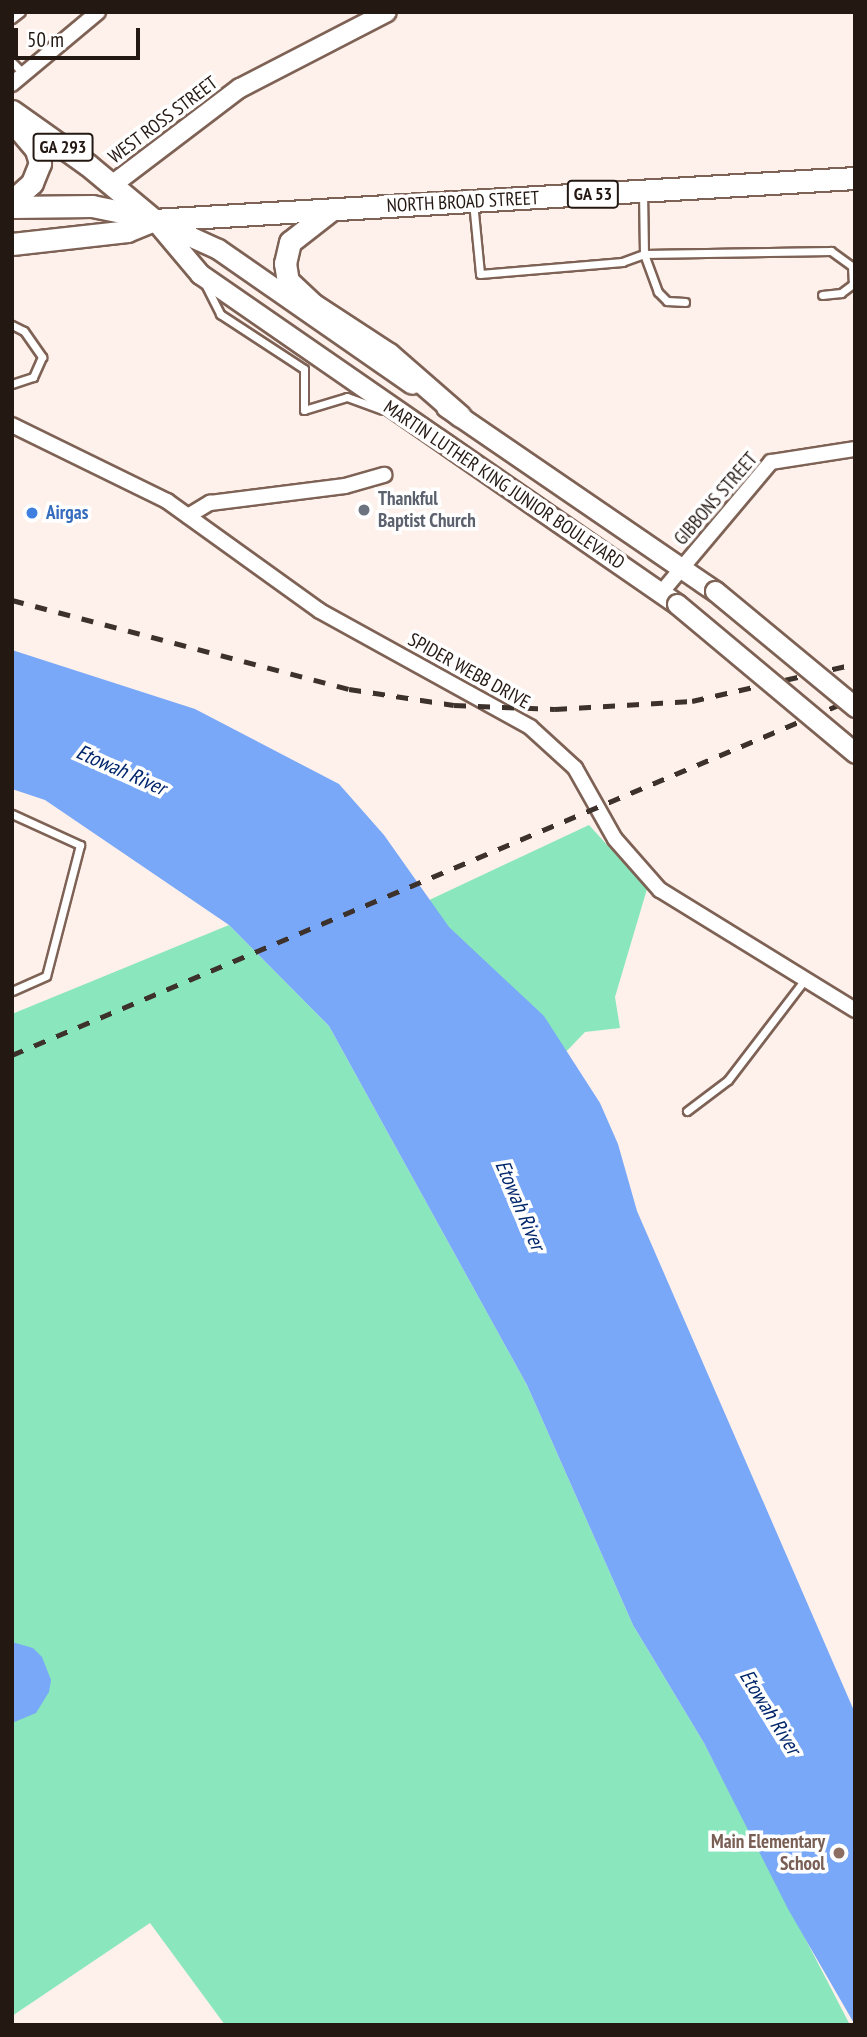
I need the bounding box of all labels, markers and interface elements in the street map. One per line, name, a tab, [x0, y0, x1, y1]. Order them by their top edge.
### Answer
scale bar	[18, 14, 144, 58]
text: 50 m	[27, 26, 64, 53]
street label: WEST ROSS STREET	[104, 71, 222, 169]
road number: GA 293	[32, 132, 94, 162]
road number: GA 53	[565, 180, 621, 209]
street label: NORTH BROAD STREET	[386, 187, 540, 217]
street label: MARTIN LUTHER KING JUNIOR BOULEVARD	[379, 396, 629, 574]
street label: GIBBONS STREET	[670, 448, 762, 550]
place label: Thankful Baptist Church	[378, 488, 476, 532]
place label: Airgas	[46, 502, 88, 524]
marker: Thankful Baptist Church	[356, 502, 372, 518]
marker: Airgas	[24, 505, 40, 521]
street label: SPIDER WEBB DRIVE	[404, 628, 534, 714]
water label: Etowah River	[72, 739, 170, 801]
water label: Etowah River	[490, 1156, 550, 1254]
water label: Etowah River	[734, 1665, 806, 1759]
place label: Main Elementary School	[711, 1831, 825, 1875]
marker: Main Elementary School	[831, 1845, 847, 1861]

